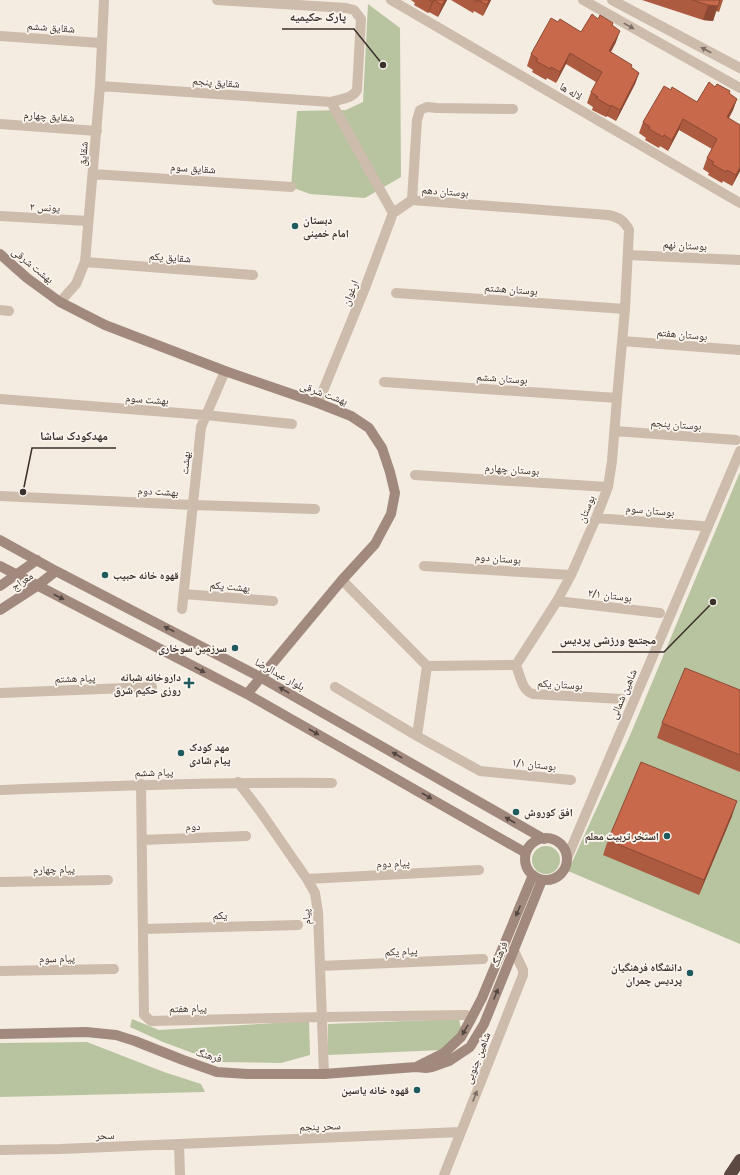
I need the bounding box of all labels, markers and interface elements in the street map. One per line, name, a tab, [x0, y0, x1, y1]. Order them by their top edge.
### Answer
callout: پارک حکیمیه	[282, 5, 354, 29]
text: پارک حکیمیه	[290, 9, 346, 24]
street label: شقایق ششم	[27, 18, 75, 37]
one-way arrow	[623, 23, 635, 29]
one-way arrow	[700, 46, 711, 53]
street label: شقایق پنجم	[192, 73, 240, 92]
street label: لاله ها	[557, 79, 585, 103]
street label: شقایق چهارم	[23, 107, 75, 125]
street label: شقایق	[75, 141, 91, 167]
street label: شقایق سوم	[170, 159, 216, 177]
street label: بوستان دهم	[421, 182, 469, 201]
street label: یونس ۲	[29, 199, 61, 215]
place label: دبستان امام خمینی	[303, 213, 349, 241]
marker: دبستان امام خمینی	[290, 221, 300, 231]
street label: بوستان نهم	[663, 237, 707, 254]
street label: بهشت شرقی	[9, 244, 57, 286]
street label: شقایق یکم	[148, 249, 192, 266]
street label: ارغوان	[339, 278, 361, 308]
street label: بوستان هشتم	[484, 280, 538, 299]
street label: بوستان هفتم	[656, 325, 708, 344]
street label: بوستان ششم	[476, 369, 528, 388]
street label: بهشت شرقی	[298, 378, 350, 408]
street label: بهشت سوم	[125, 390, 169, 408]
street label: بوستان پنجم	[650, 415, 702, 434]
callout: مهدکودک ساشا	[32, 424, 116, 448]
text: مهدکودک ساشا	[40, 428, 108, 443]
street label: بهشت	[177, 451, 193, 475]
street label: بوستان چهارم	[484, 460, 540, 478]
street label: بهشت دوم	[137, 483, 179, 499]
street label: بوستان	[574, 493, 598, 525]
street label: بوستان سوم	[625, 501, 675, 519]
street label: بوستان دوم	[474, 549, 522, 567]
place label: قهوه خانه حبیب	[113, 568, 179, 582]
street label: معراج	[8, 569, 36, 593]
marker: قهوه خانه حبیب	[100, 570, 110, 580]
street label: بهشت یکم	[209, 577, 251, 596]
street label: بوستان ۲/۱	[587, 585, 633, 605]
one-way arrow	[53, 594, 65, 600]
one-way arrow	[163, 626, 175, 633]
callout: مجتمع ورزشی پردیس	[552, 628, 664, 652]
text: مجتمع ورزشی پردیس	[560, 632, 656, 648]
place label: سرزمین سوخاری	[158, 641, 227, 656]
marker: سرزمین سوخاری	[230, 643, 240, 653]
street label: بلوار عبدالرضا	[253, 655, 307, 693]
one-way arrow	[194, 666, 205, 673]
street label: شاهین شمالی	[606, 667, 640, 721]
street label: پیام هشتم	[54, 670, 96, 687]
place label: داروخانه شبانه روزی حکیم شرق	[114, 670, 181, 698]
street label: بوستان یکم	[537, 675, 583, 694]
marker: داروخانه شبانه روزی حکیم شرق	[184, 678, 194, 688]
one-way arrow	[278, 687, 290, 694]
one-way arrow	[308, 728, 320, 735]
place label: مهد کودک پیام شادی	[189, 740, 231, 768]
marker: مهد کودک پیام شادی	[176, 748, 186, 758]
one-way arrow	[391, 752, 403, 758]
street label: بوستان ۱/۱	[511, 755, 557, 773]
street label: پیام ششم	[135, 765, 174, 780]
one-way arrow	[421, 793, 433, 799]
place label: افق کوروش	[524, 805, 573, 820]
marker: افق کوروش	[511, 807, 521, 817]
one-way arrow	[504, 816, 515, 823]
street label: دوم	[185, 819, 201, 833]
place label: استخر تربیت معلم	[585, 829, 659, 844]
marker: استخر تربیت معلم	[662, 831, 672, 841]
street label: پیام دوم	[376, 855, 410, 871]
street label: پیام چهارم	[33, 862, 75, 876]
one-way arrow	[514, 906, 520, 918]
street label: یکم	[213, 908, 228, 923]
street label: پیام	[298, 908, 314, 926]
street label: فرهنگ	[488, 939, 511, 969]
street label: پیام یکم	[384, 943, 418, 960]
street label: پیام سوم	[39, 951, 75, 965]
place label: دانشگاه فرهنگیان پردیس چمران	[611, 960, 682, 988]
marker: دانشگاه فرهنگیان پردیس چمران	[685, 968, 695, 978]
one-way arrow	[494, 988, 500, 1000]
street label: پیام هفتم	[169, 1001, 207, 1016]
one-way arrow	[462, 1024, 469, 1036]
street label: شاهین جنوبی	[461, 1030, 493, 1086]
street label: فرهنگ	[194, 1045, 224, 1065]
place label: قهوه خانه یاسین	[341, 1083, 409, 1098]
marker: قهوه خانه یاسین	[412, 1085, 422, 1095]
one-way arrow	[473, 1089, 479, 1101]
street label: سحر پنجم	[299, 1118, 341, 1135]
street label: سحر	[94, 1128, 115, 1142]

